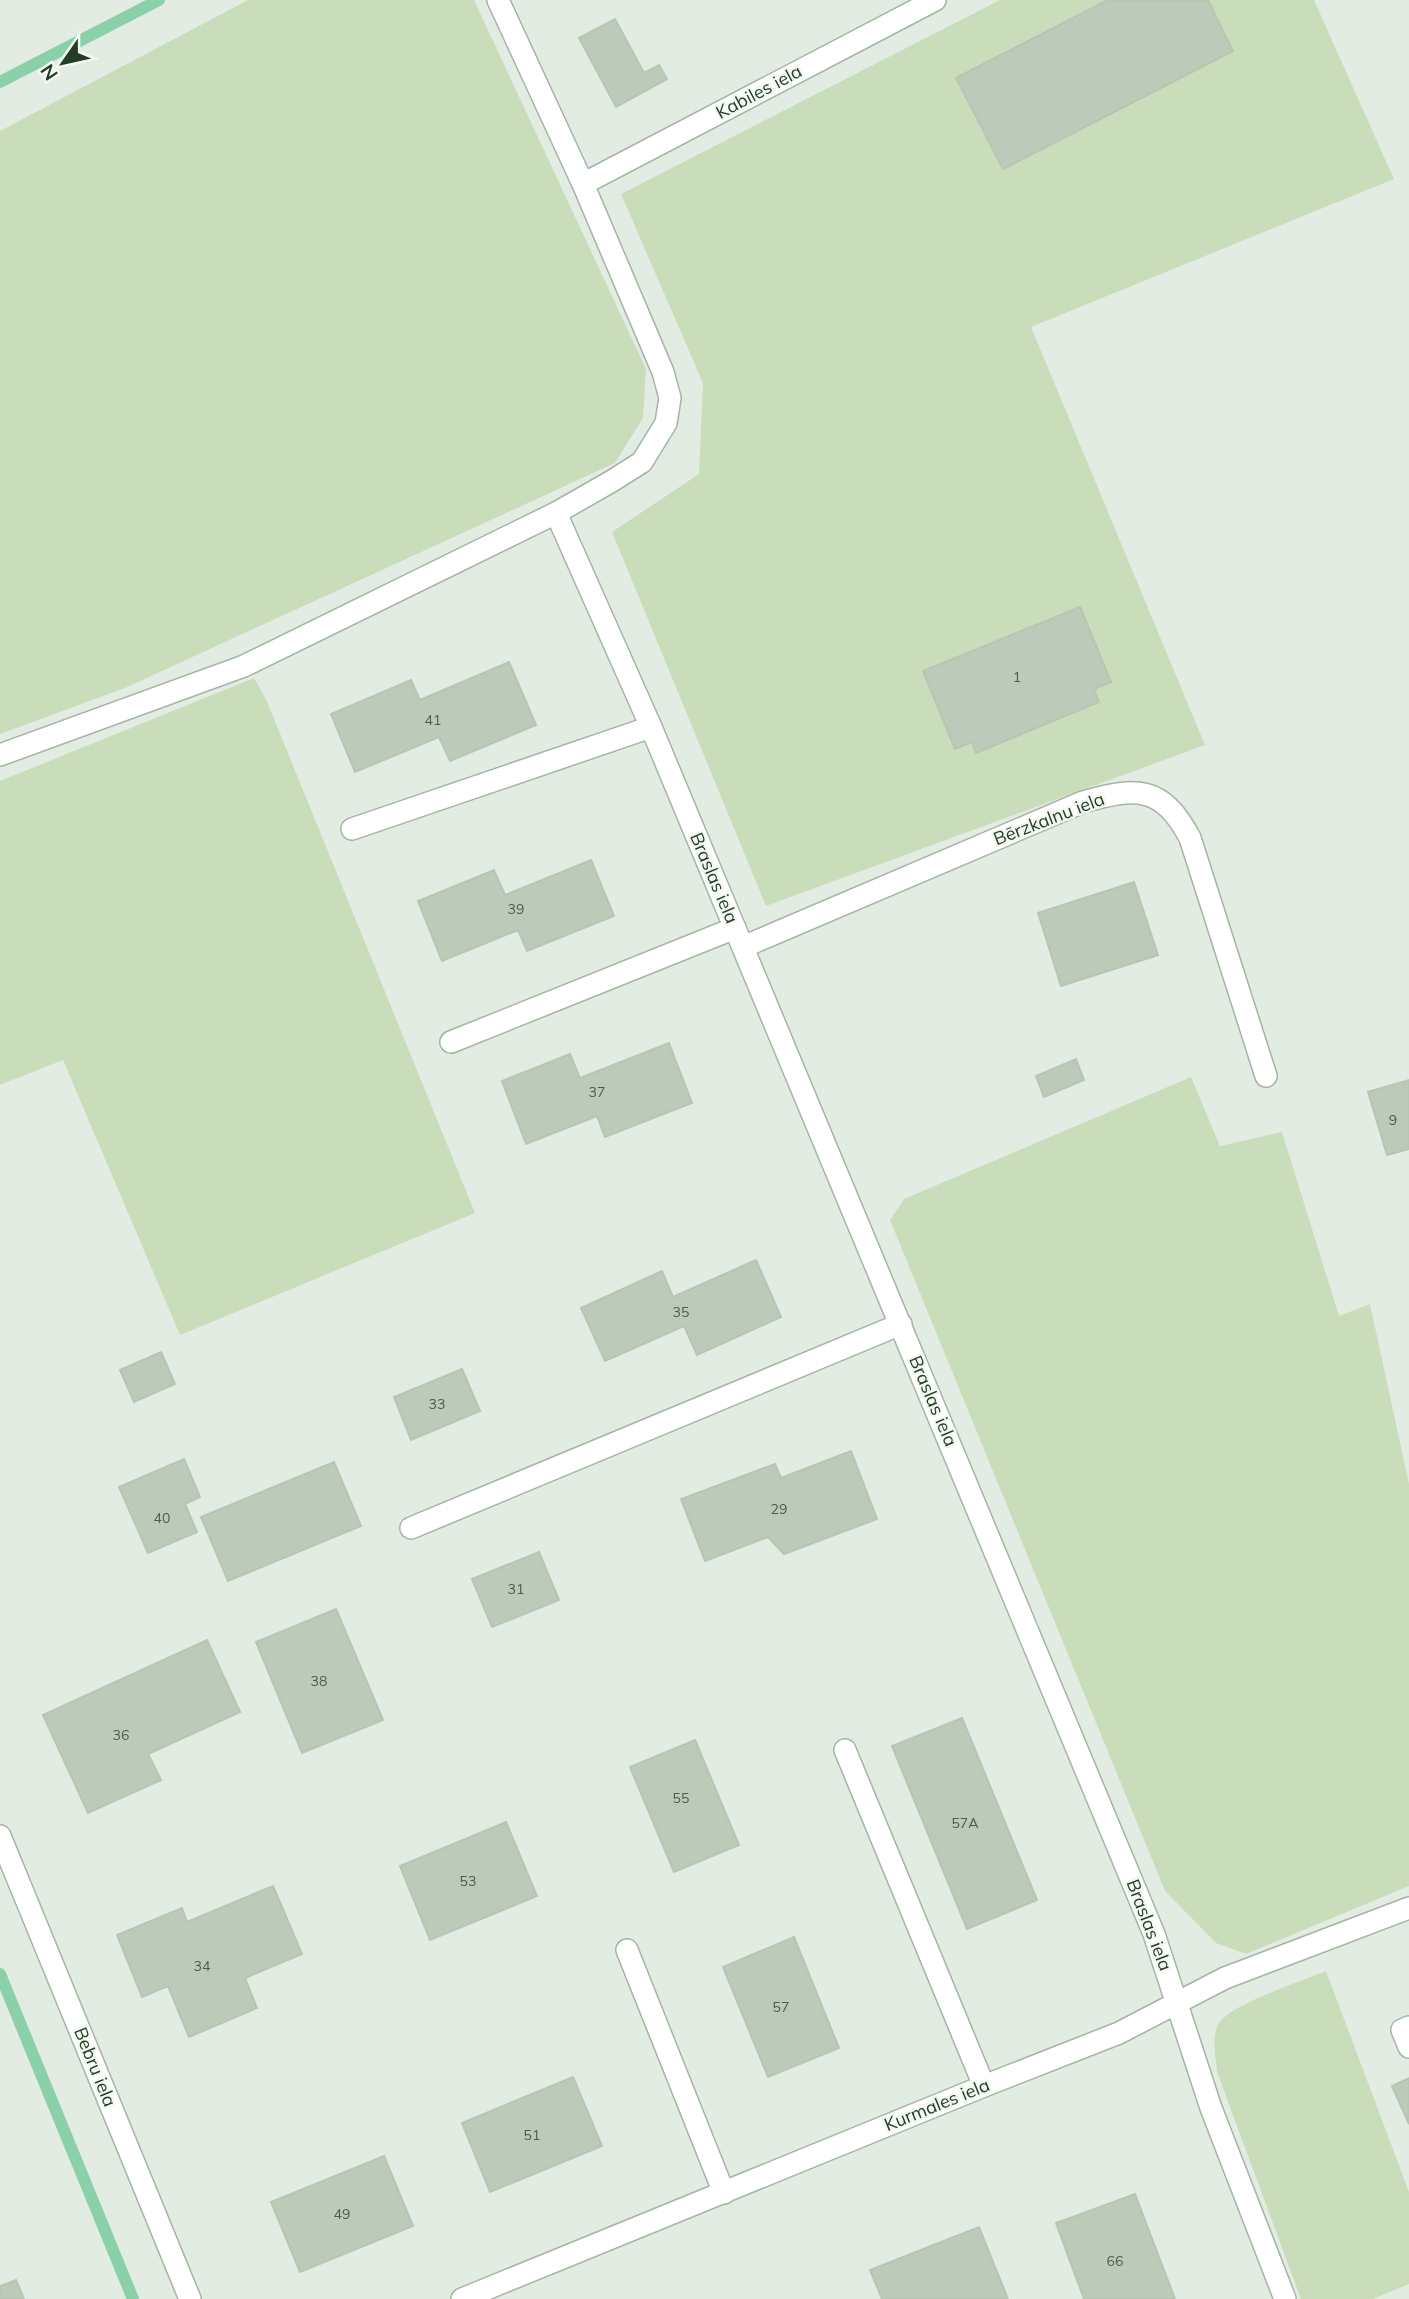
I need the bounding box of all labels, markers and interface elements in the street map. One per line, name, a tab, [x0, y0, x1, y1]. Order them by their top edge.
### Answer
north arrow	[28, 28, 98, 98]
street label: Kabiles iela	[712, 59, 806, 124]
text: N	[35, 60, 63, 85]
house number: 1	[1013, 668, 1021, 686]
house number: 41	[425, 711, 441, 729]
street label: Bērzkalnu iela	[990, 787, 1108, 850]
street label: Braslas iela	[685, 829, 744, 927]
house number: 39	[508, 900, 524, 918]
house number: 37	[589, 1083, 605, 1101]
house number: 9	[1389, 1111, 1397, 1129]
house number: 35	[673, 1303, 689, 1321]
street label: Braslas iela	[904, 1352, 963, 1450]
house number: 33	[429, 1395, 445, 1413]
house number: 29	[771, 1500, 787, 1518]
house number: 40	[154, 1509, 170, 1527]
house number: 31	[508, 1580, 524, 1598]
house number: 38	[311, 1672, 327, 1690]
house number: 36	[113, 1726, 129, 1744]
house number: 55	[673, 1789, 689, 1807]
house number: 57A	[951, 1814, 979, 1832]
house number: 53	[460, 1872, 476, 1890]
street label: Braslas iela	[1121, 1876, 1177, 1974]
house number: 34	[194, 1957, 211, 1975]
house number: 57	[773, 1998, 789, 2016]
street label: Bebru iela	[69, 2024, 122, 2110]
street label: Kurmales iela	[881, 2073, 993, 2136]
house number: 51	[524, 2126, 540, 2144]
house number: 49	[334, 2205, 350, 2223]
house number: 66	[1107, 2252, 1123, 2270]

